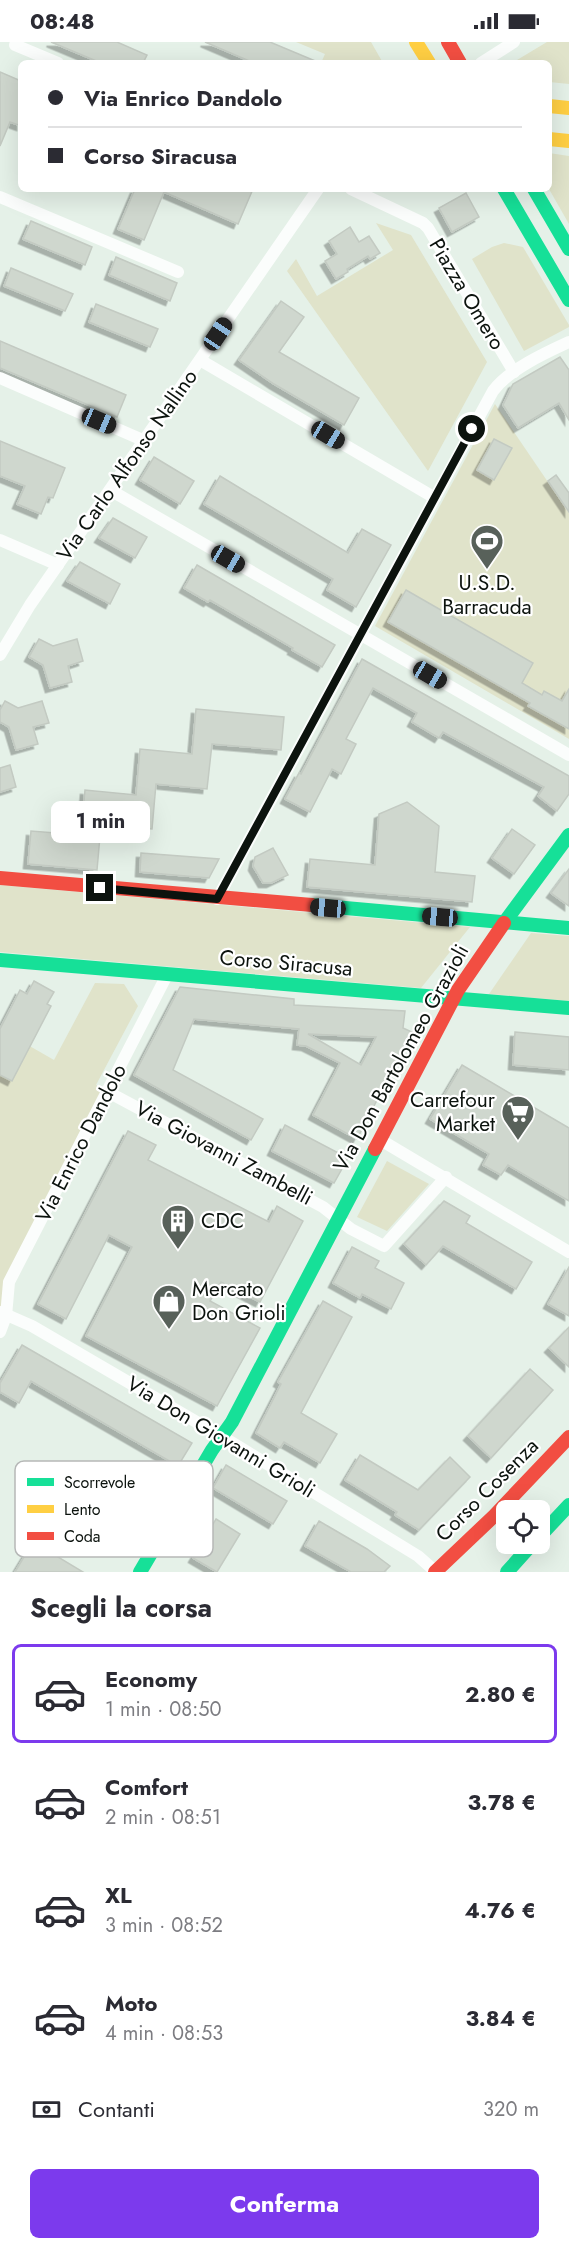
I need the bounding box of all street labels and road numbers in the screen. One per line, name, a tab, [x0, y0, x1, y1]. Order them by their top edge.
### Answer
street label: Piazza Omero	[422, 232, 512, 356]
street label: Via Carlo Alfonso Nallino	[49, 363, 205, 567]
street label: Via Don Bartolomeo Grazioli	[326, 939, 476, 1177]
street label: Corso Siracusa	[218, 942, 354, 984]
street label: Via Enrico Dandolo	[28, 1059, 134, 1227]
street label: Via Giovanni Zambelli	[130, 1093, 318, 1213]
street label: Via Don Giovanni Grioli	[121, 1369, 321, 1505]
street label: Corso Cosenza	[429, 1432, 545, 1548]

